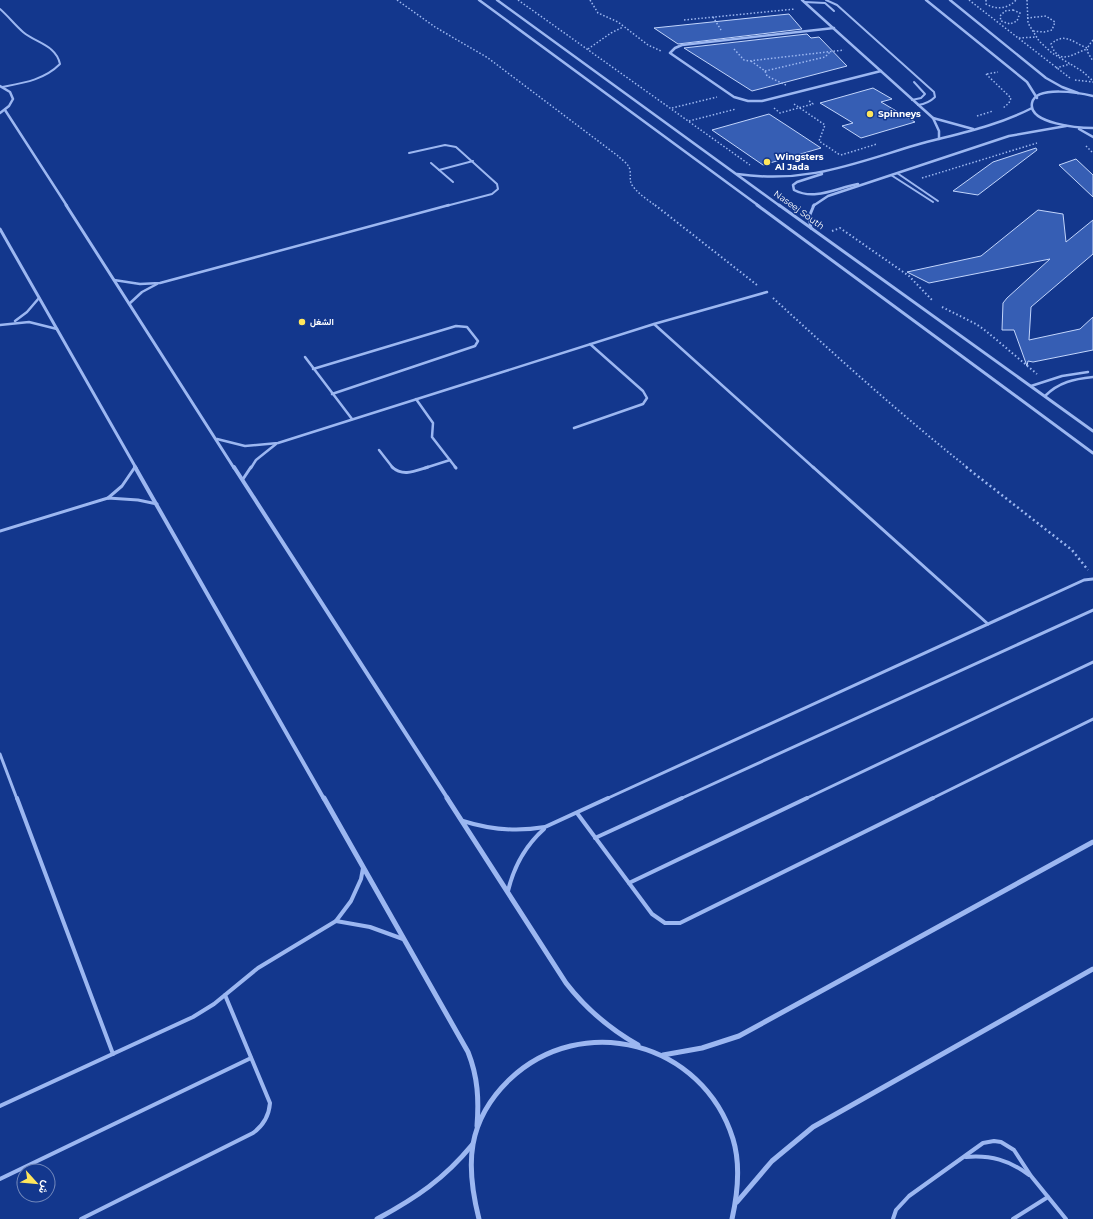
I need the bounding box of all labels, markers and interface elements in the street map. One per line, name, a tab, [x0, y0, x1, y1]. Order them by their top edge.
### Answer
place label: Spinneys	[878, 108, 921, 119]
marker: Spinneys	[865, 109, 875, 119]
place label: Wingsters Al Jada	[774, 151, 824, 172]
marker: Wingsters Al Jada	[762, 157, 772, 167]
street label: Naseej South	[772, 188, 827, 232]
place label: الشغل	[310, 316, 334, 328]
marker: الشغل	[297, 317, 307, 327]
north arrow	[16, 1163, 56, 1203]
text: ش	[36, 1178, 54, 1197]

